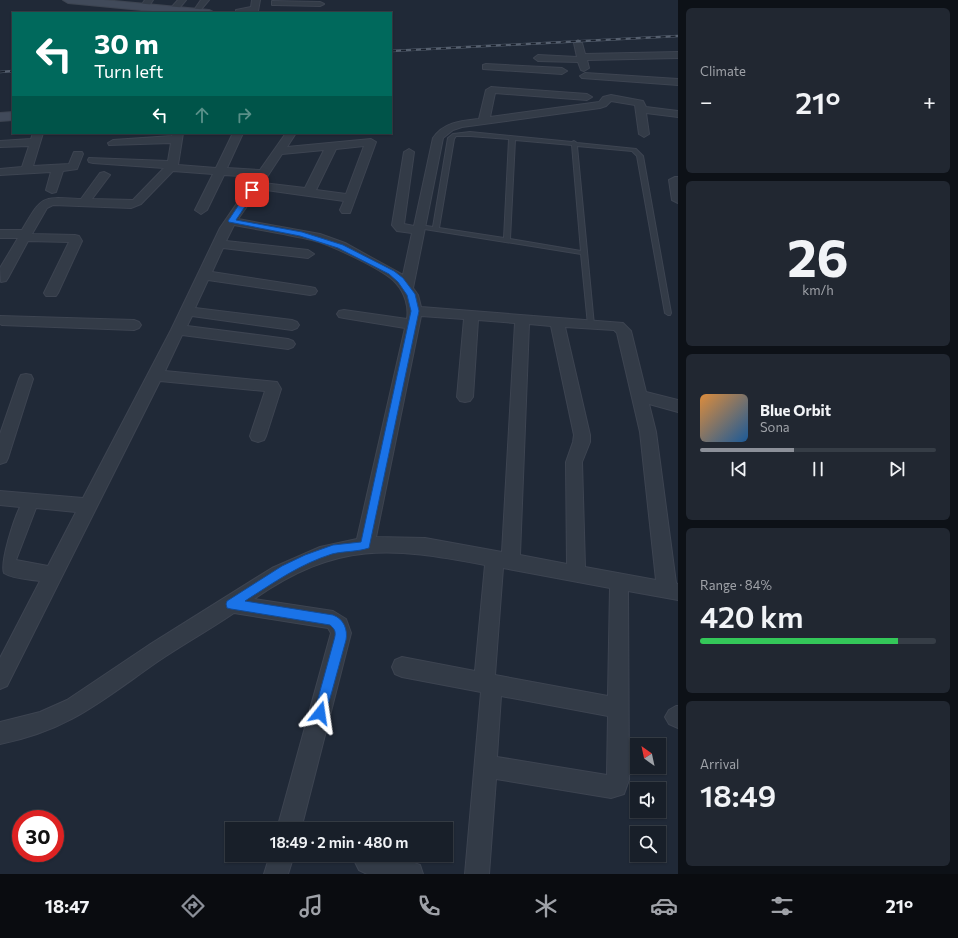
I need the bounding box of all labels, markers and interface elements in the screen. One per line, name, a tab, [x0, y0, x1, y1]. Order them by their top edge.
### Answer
text: 30 m	[94, 26, 159, 60]
icon: left	[28, 28, 80, 80]
text: Turn left	[94, 60, 163, 82]
text: Climate	[700, 63, 746, 79]
text: 21°	[795, 83, 840, 120]
text: −	[700, 88, 713, 115]
text: +	[923, 88, 936, 115]
icon: left	[149, 104, 171, 126]
icon: ahead	[191, 104, 213, 126]
icon: right	[233, 104, 255, 126]
pin	[235, 173, 269, 207]
icon: arrive	[241, 179, 263, 201]
text: 26	[787, 224, 849, 288]
text: km/h	[802, 282, 834, 298]
text: Blue Orbit	[760, 401, 831, 419]
text: Sona	[760, 419, 790, 435]
icon: previous	[728, 458, 750, 480]
icon: pause	[807, 458, 829, 480]
icon: next	[886, 458, 908, 480]
text: Range · 84%	[700, 577, 772, 593]
text: 420 km	[700, 597, 803, 634]
position arrow	[299, 692, 341, 734]
north arrow	[630, 738, 666, 774]
map controls	[630, 738, 666, 862]
text: Arrival	[700, 756, 739, 772]
text: 18:49	[700, 776, 776, 813]
button: sound	[630, 782, 666, 818]
speed limit sign: 30	[12, 810, 64, 862]
button: search	[630, 826, 666, 862]
text: 18:49 · 2 min · 480 m	[270, 833, 408, 851]
icon: directions	[179, 892, 207, 920]
icon: music	[297, 892, 325, 920]
icon: phone	[415, 892, 443, 920]
icon: climate	[532, 892, 560, 920]
icon: car	[650, 892, 678, 920]
icon: filters	[768, 892, 796, 920]
text: 18:47	[45, 895, 89, 917]
text: 21°	[886, 895, 913, 917]

